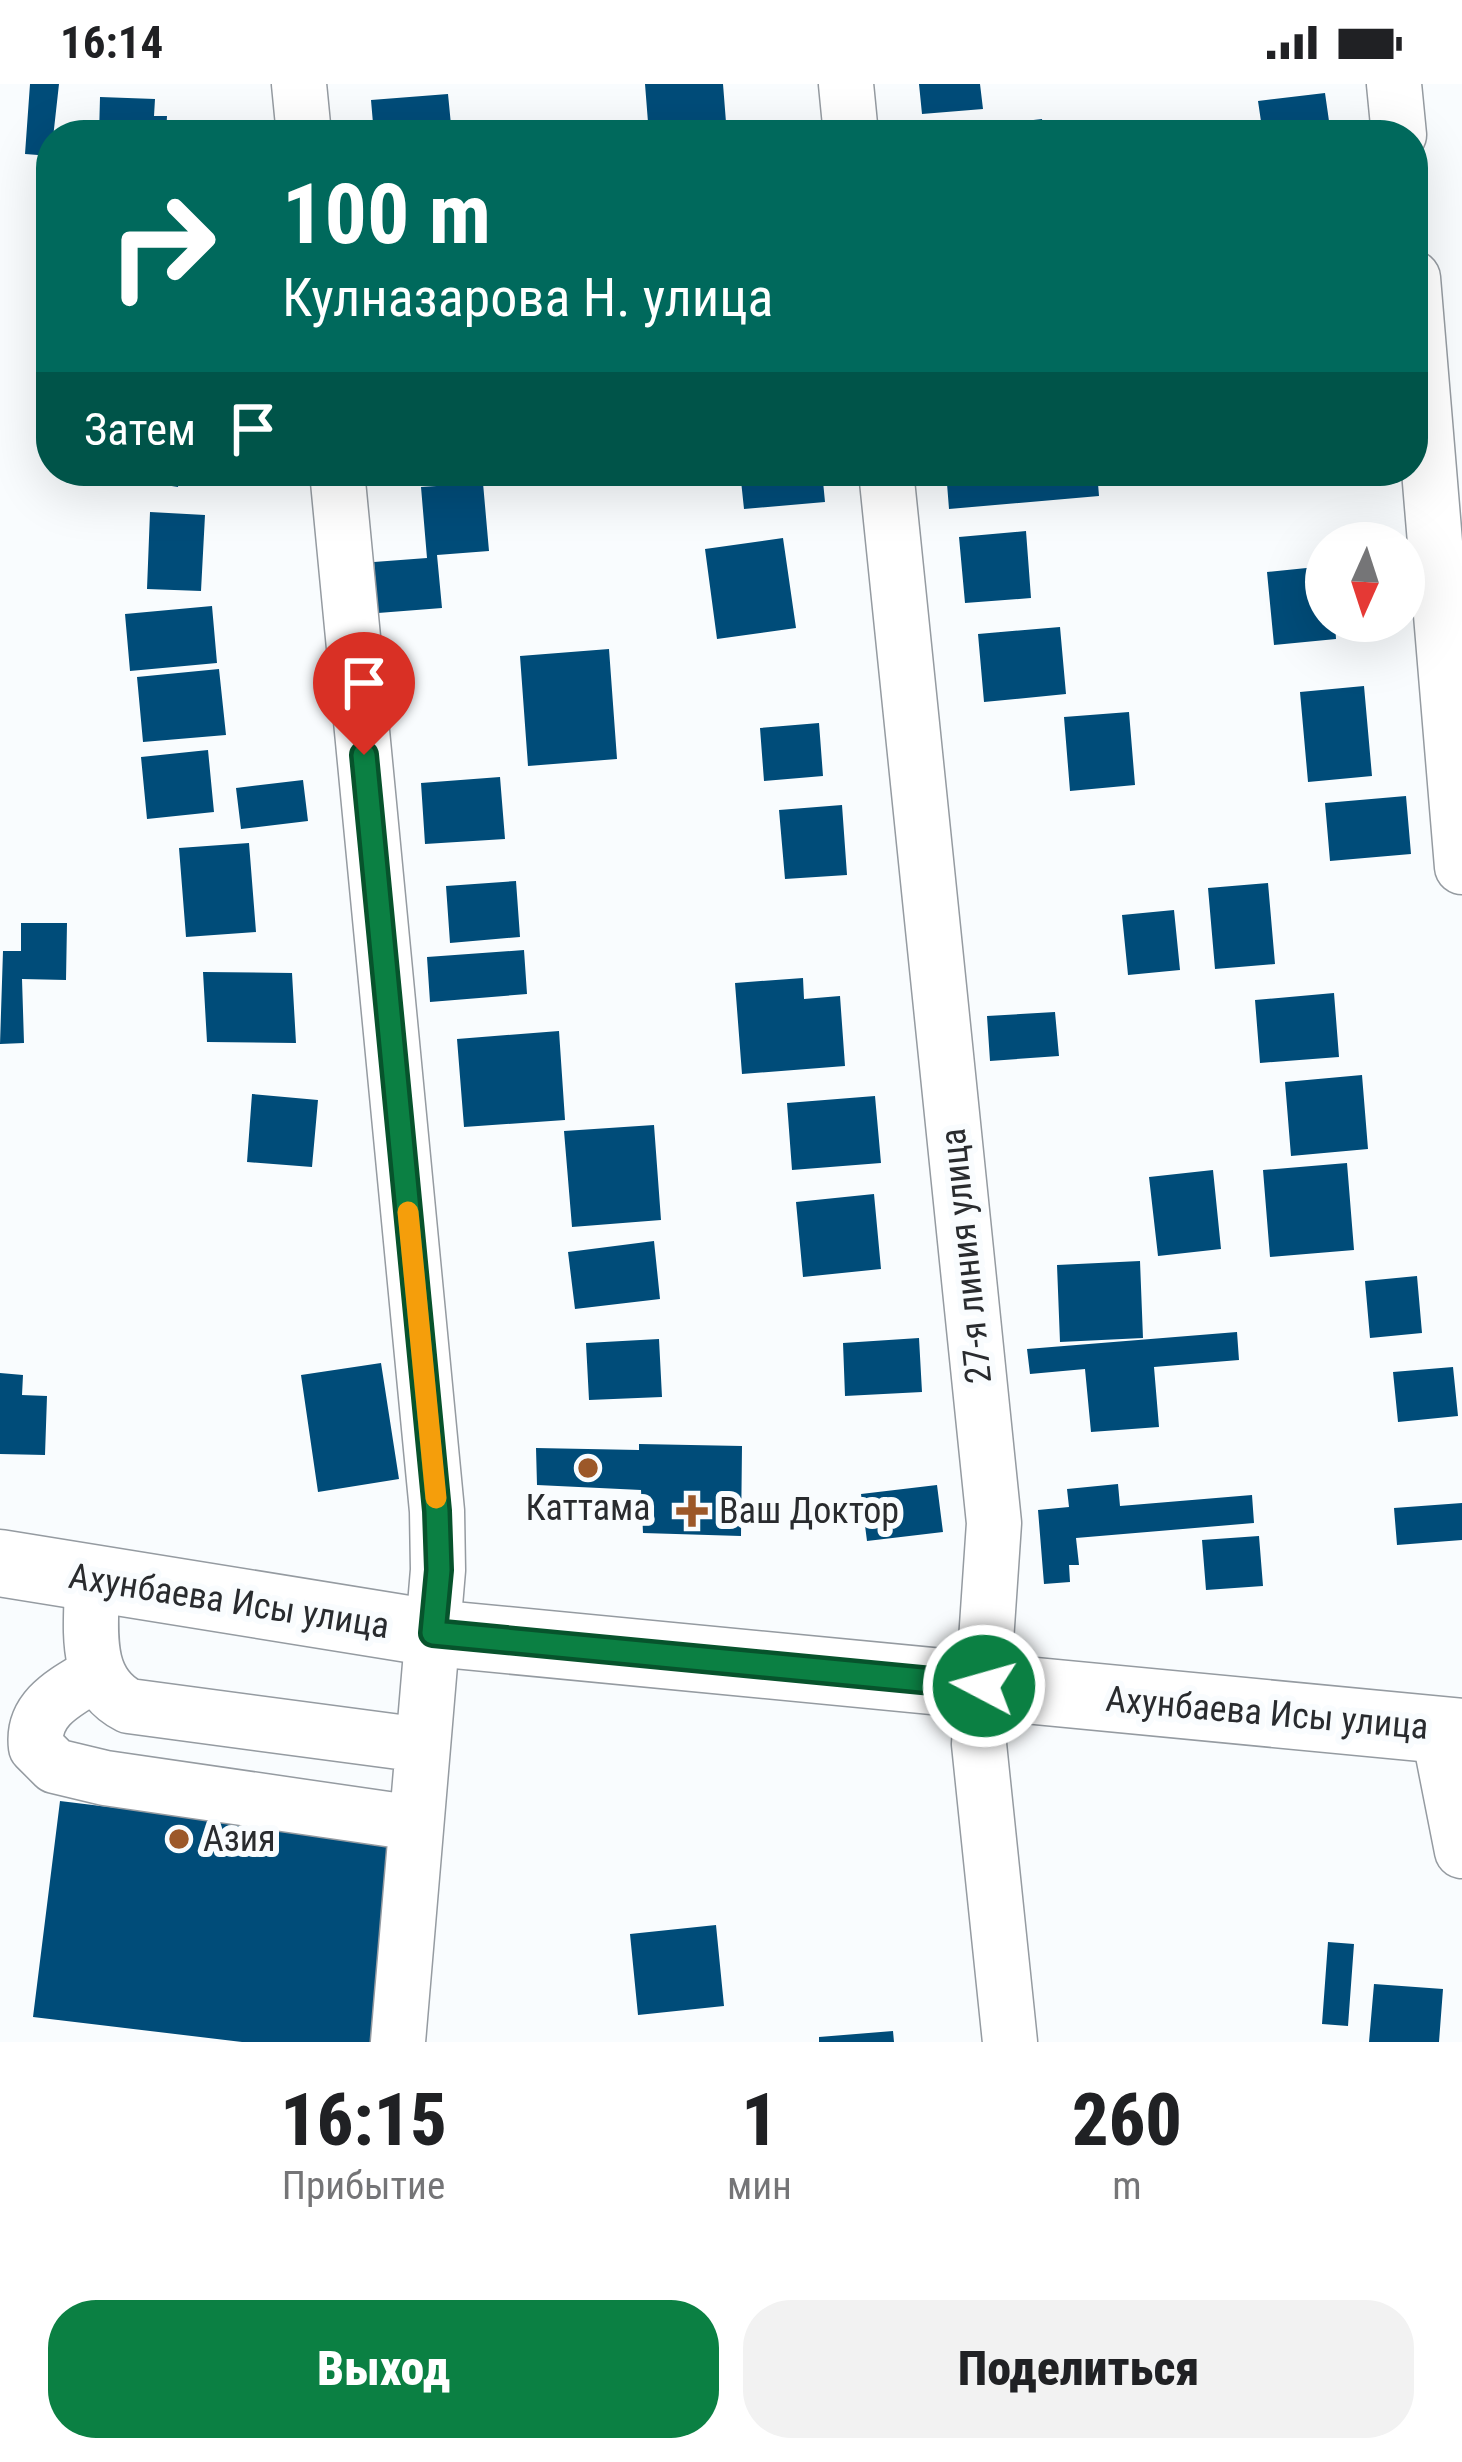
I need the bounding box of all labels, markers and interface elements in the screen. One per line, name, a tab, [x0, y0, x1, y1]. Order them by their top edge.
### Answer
text: 16:14	[60, 16, 163, 69]
text: 100 m	[282, 165, 491, 264]
icon: right	[84, 168, 240, 324]
text: Кулназарова Н. улица	[282, 266, 773, 329]
icon: arrive	[220, 396, 286, 462]
text: Затем	[84, 403, 196, 456]
north arrow	[1305, 522, 1425, 642]
map controls	[1305, 522, 1425, 642]
pin	[313, 632, 415, 755]
icon: arrive	[331, 650, 397, 716]
street label: 27-я линия улица	[932, 1126, 1000, 1386]
marker: Каттама	[575, 1455, 601, 1481]
place label: Каттама	[525, 1487, 651, 1529]
place label: Ваш Доктор	[719, 1490, 899, 1532]
marker: Ваш Доктор	[676, 1495, 708, 1527]
street label: Ахунбаева Исы улица	[66, 1555, 392, 1647]
position arrow	[921, 1623, 1047, 1749]
street label: Ахунбаева Исы улица	[1104, 1678, 1430, 1748]
place label: Азия	[203, 1818, 276, 1860]
marker: Азия	[166, 1826, 192, 1852]
text: 16:15	[280, 2078, 447, 2163]
text: 1	[741, 2078, 778, 2163]
text: 260	[1072, 2078, 1182, 2163]
text: Прибытие	[282, 2163, 445, 2209]
text: мин	[727, 2163, 792, 2209]
text: m	[1112, 2163, 1142, 2209]
button: Выход	[48, 2300, 719, 2438]
button: Поделиться	[743, 2300, 1414, 2438]

